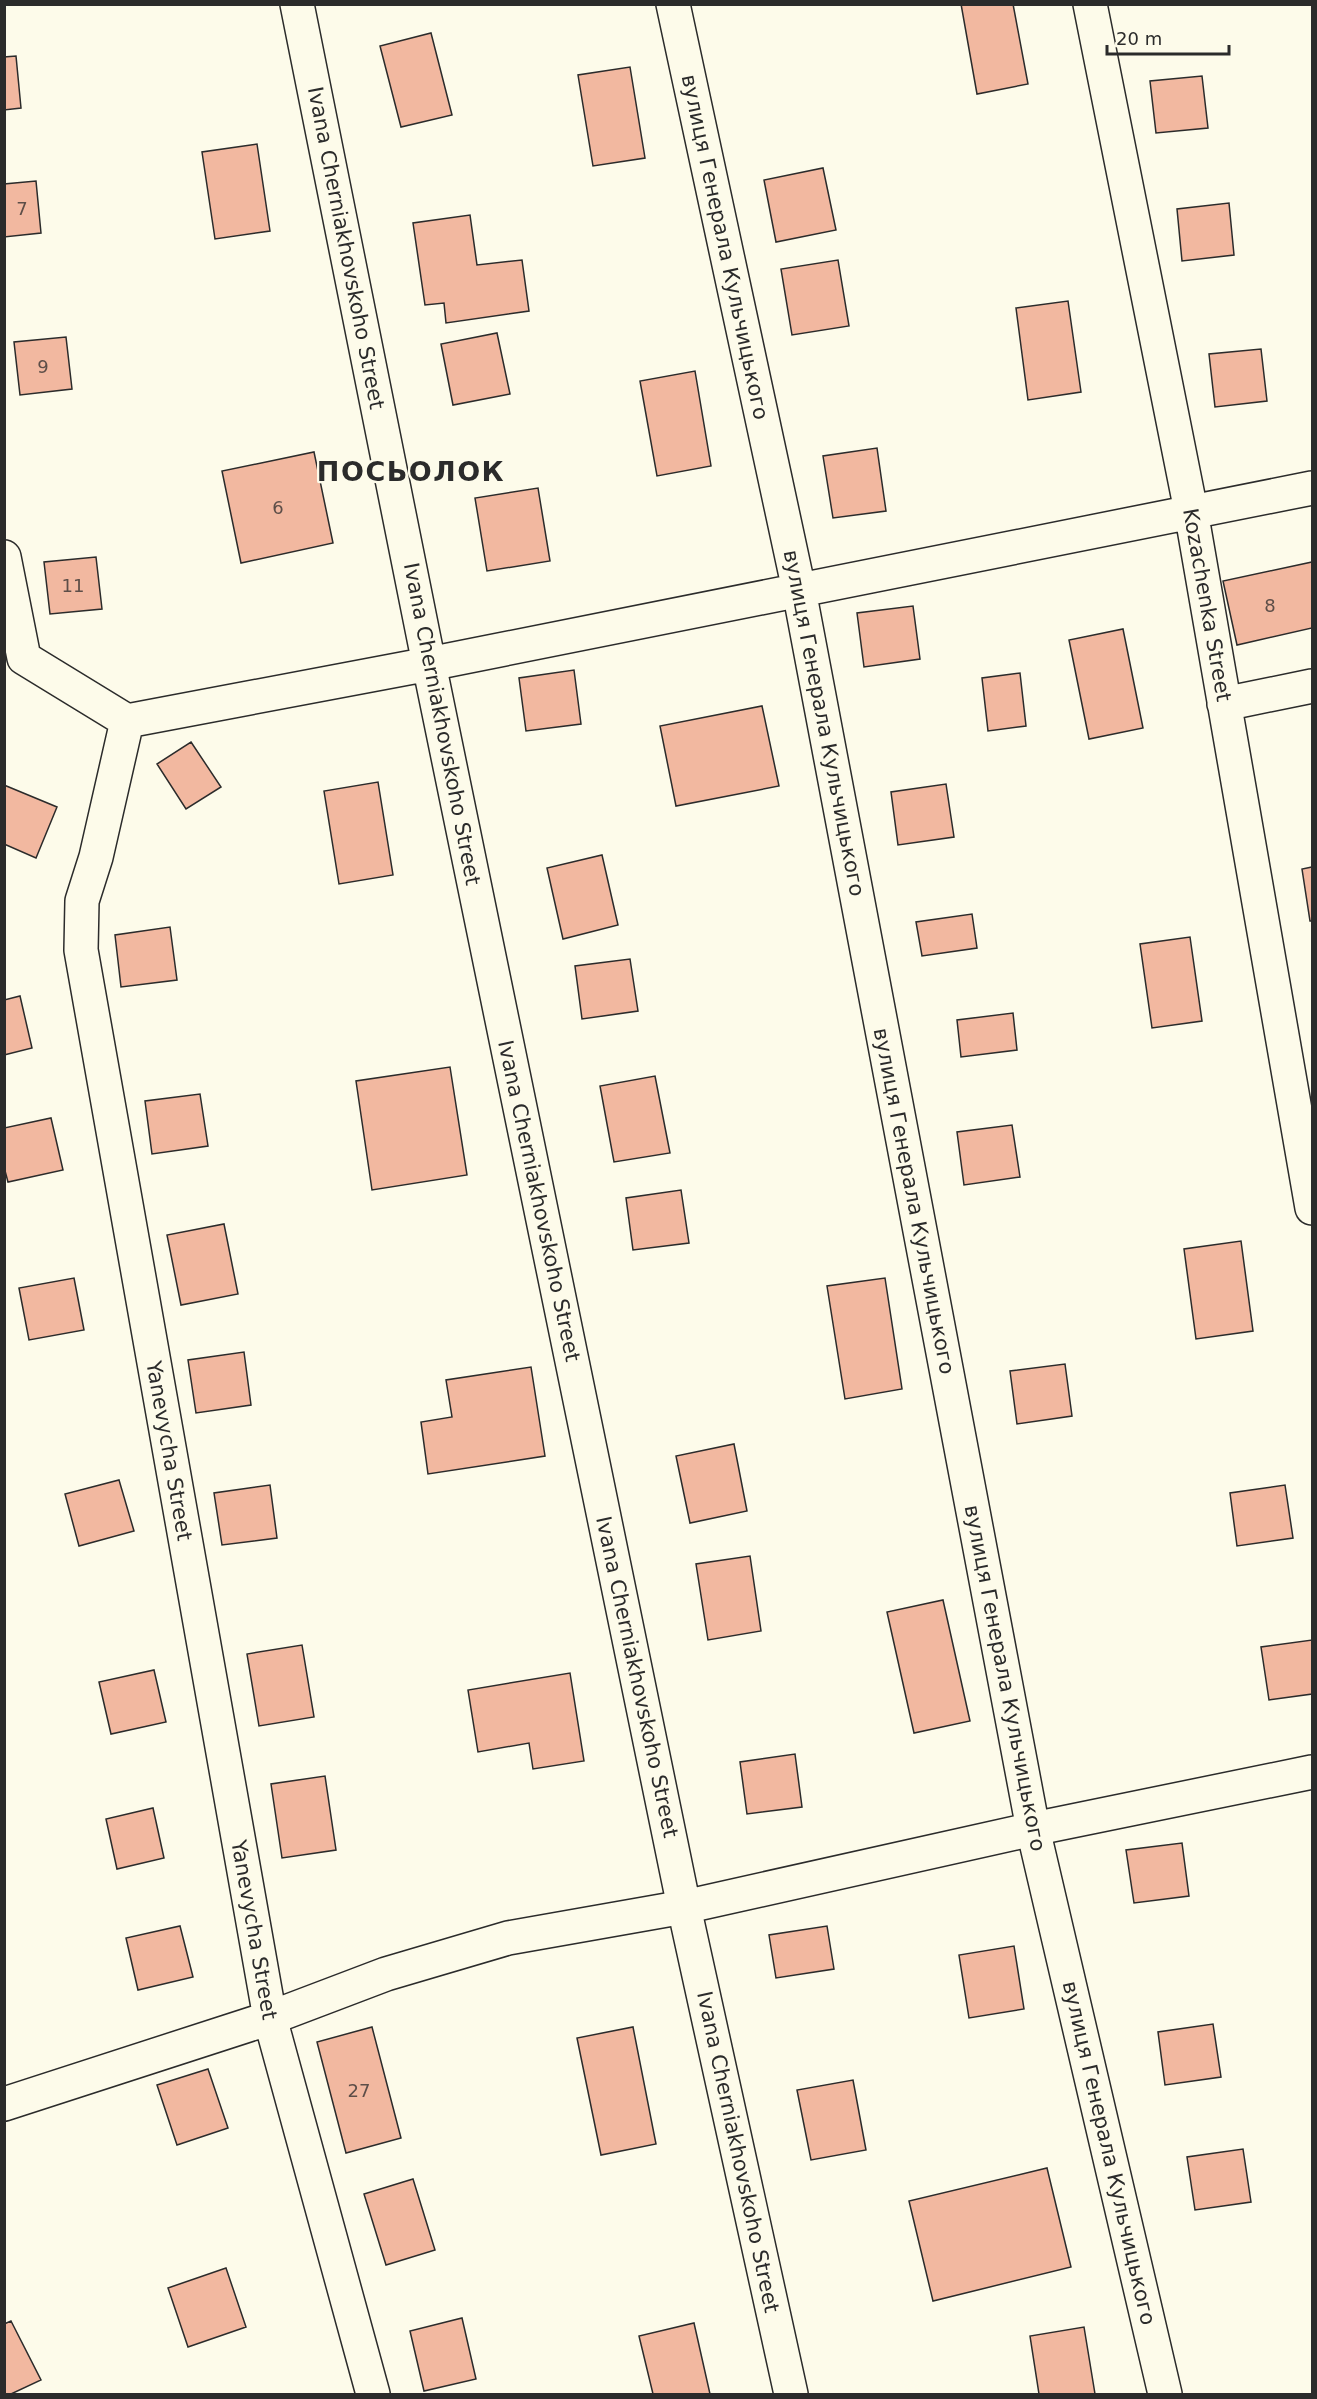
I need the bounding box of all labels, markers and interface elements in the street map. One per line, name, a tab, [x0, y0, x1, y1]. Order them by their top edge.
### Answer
scale bar	[1107, 18, 1228, 56]
text: 20 m	[1116, 28, 1162, 49]
street label: вулиця Генерала Кульчицького	[677, 72, 773, 422]
street label: Ivana Cherniakhovskoho Street	[303, 85, 389, 411]
house number: 7	[16, 198, 28, 219]
house number: 9	[37, 356, 49, 377]
district label: ПОСЬОЛОК	[317, 456, 505, 487]
house number: 6	[272, 497, 284, 518]
street label: Kozachenka Street	[1178, 507, 1236, 703]
street label: вулиця Генерала Кульчицького	[779, 548, 869, 898]
street label: Ivana Cherniakhovskoho Street	[399, 561, 485, 887]
house number: 11	[62, 575, 84, 596]
house number: 8	[1264, 595, 1276, 616]
street label: вулиця Генерала Кульчицького	[869, 1026, 959, 1376]
street label: Ivana Cherniakhovskoho Street	[493, 1038, 585, 1364]
street label: Yanevycha Street	[141, 1358, 197, 1543]
street label: вулиця Генерала Кульчицького	[960, 1503, 1050, 1853]
street label: Ivana Cherniakhovskoho Street	[591, 1514, 683, 1840]
street label: Yanevycha Street	[226, 1837, 282, 2022]
street label: вулиця Генерала Кульчицького	[1058, 1979, 1160, 2327]
street label: Ivana Cherniakhovskoho Street	[692, 1989, 784, 2315]
house number: 27	[348, 2080, 370, 2101]

